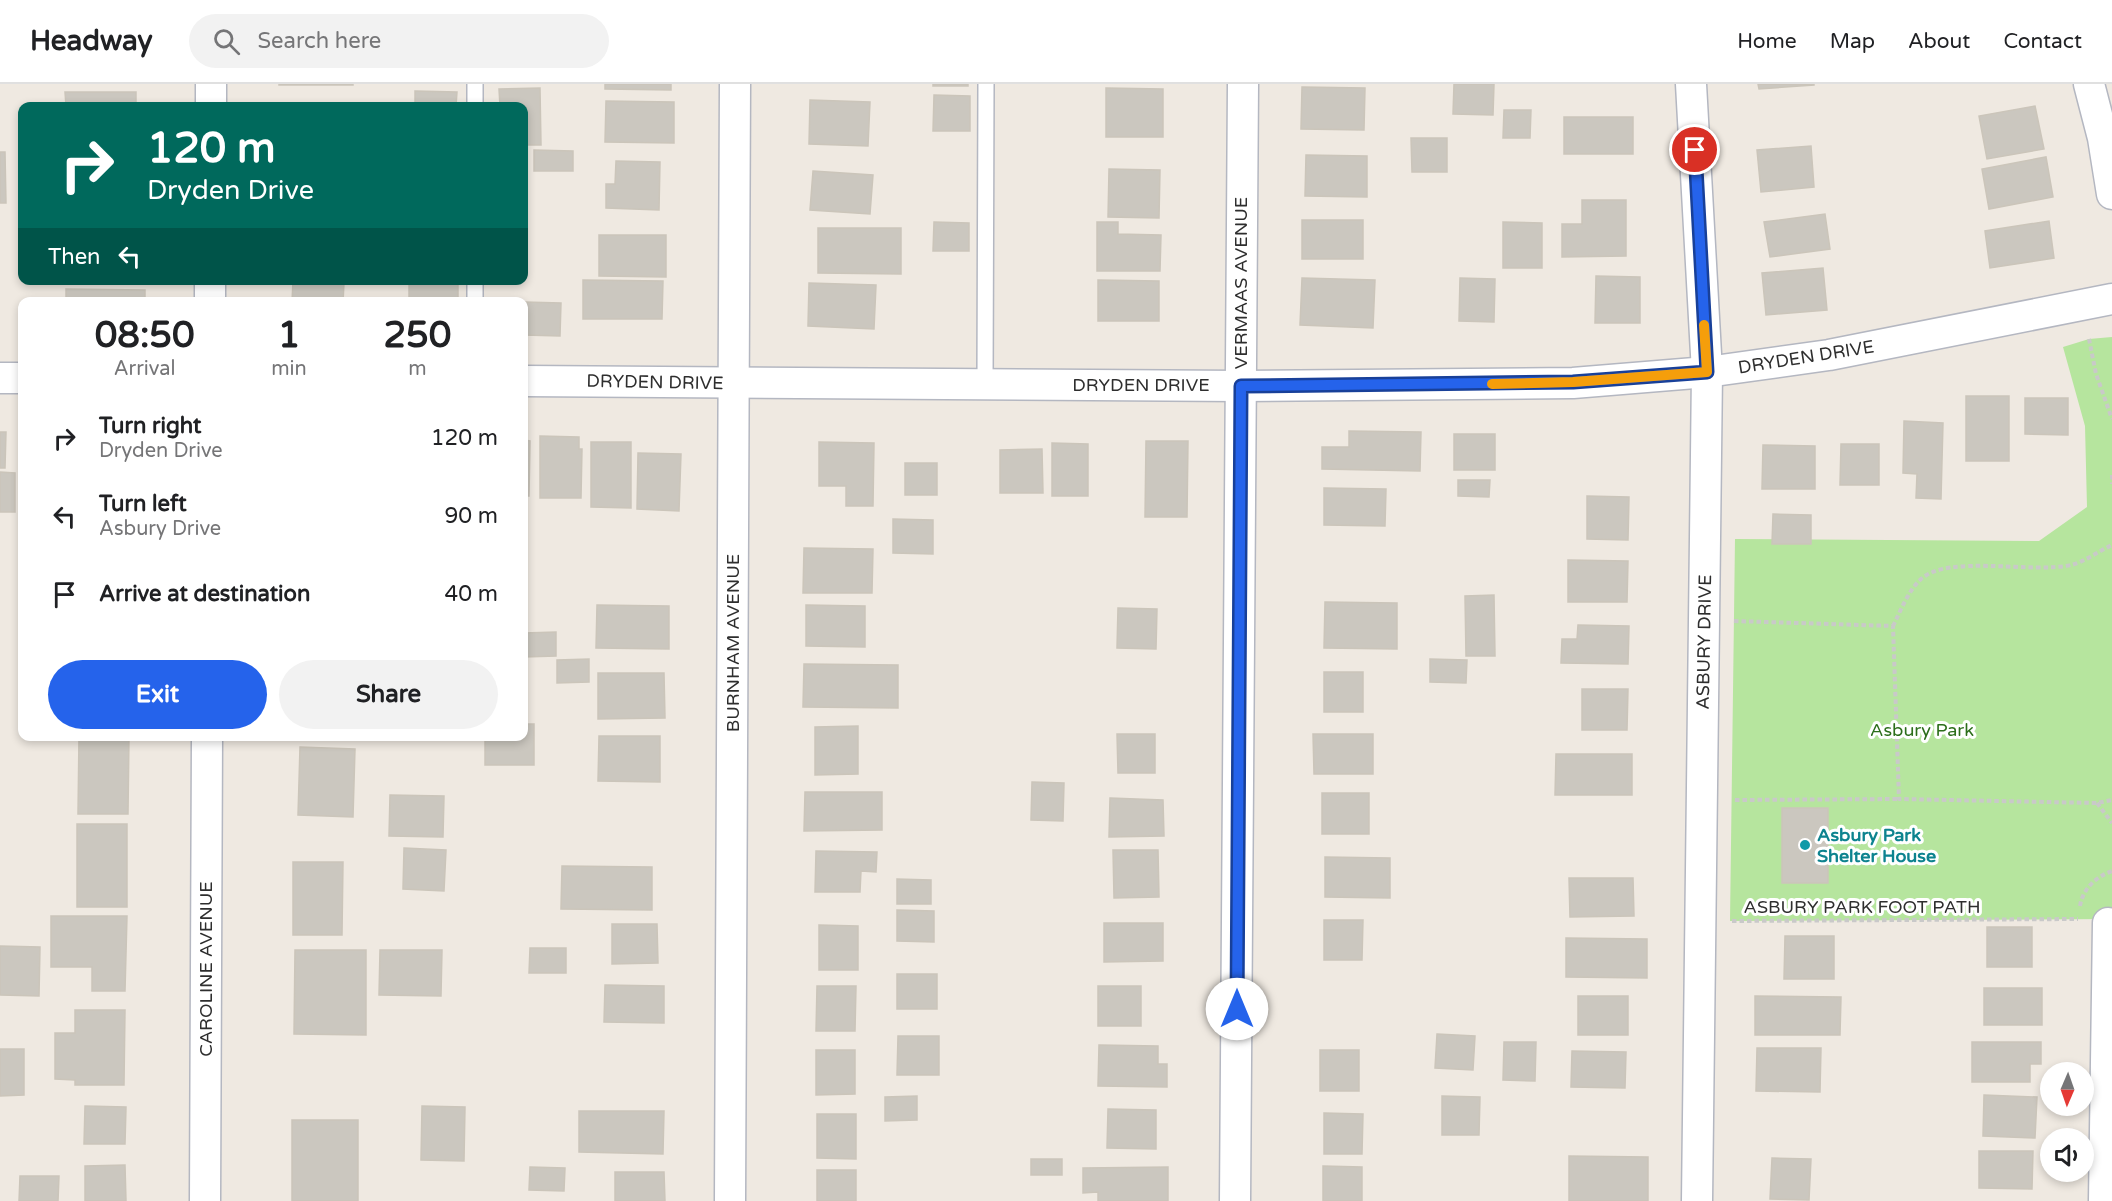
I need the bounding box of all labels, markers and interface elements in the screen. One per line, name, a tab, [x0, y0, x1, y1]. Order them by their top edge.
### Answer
search box	[189, 14, 609, 68]
text: Headway	[30, 24, 153, 58]
icon: search	[210, 25, 243, 58]
text: Search here	[258, 28, 381, 54]
text: Home	[1737, 29, 1797, 54]
text: Map	[1830, 29, 1875, 54]
text: About	[1908, 29, 1970, 54]
text: Contact	[2003, 29, 2082, 54]
text: 120 m	[147, 123, 276, 174]
pin	[1669, 124, 1720, 175]
icon: right	[48, 126, 126, 204]
icon: arrive	[1678, 133, 1711, 166]
text: Dryden Drive	[147, 174, 314, 207]
street label: VERMAAS AVENUE	[1230, 197, 1252, 369]
icon: left	[113, 240, 146, 273]
text: Then	[48, 244, 101, 270]
text: 08:50	[95, 314, 195, 357]
text: 1	[278, 314, 300, 357]
text: 250	[383, 314, 451, 357]
street label: DRYDEN DRIVE	[1736, 335, 1876, 379]
text: Arrival	[114, 357, 176, 381]
text: min	[271, 357, 307, 381]
text: m	[408, 357, 427, 381]
street label: DRYDEN DRIVE	[586, 370, 724, 394]
street label: DRYDEN DRIVE	[1072, 374, 1210, 396]
text: Turn right	[99, 413, 201, 439]
icon: right	[48, 422, 81, 455]
text: 120 m	[431, 425, 498, 451]
text: Dryden Drive	[99, 439, 223, 463]
text: Turn left	[99, 491, 187, 517]
icon: left	[48, 500, 81, 533]
text: 90 m	[444, 503, 498, 529]
text: Asbury Drive	[99, 517, 221, 541]
street label: BURNHAM AVENUE	[722, 554, 744, 732]
street label: ASBURY DRIVE	[1692, 574, 1716, 710]
icon: arrive	[48, 578, 81, 611]
text: Arrive at destination	[99, 581, 310, 607]
text: 40 m	[444, 581, 498, 607]
button: Exit	[48, 660, 267, 729]
button: Share	[279, 660, 498, 729]
park label: Asbury Park	[1870, 719, 1974, 741]
place label: Asbury Park Shelter House	[1817, 824, 1936, 867]
marker: Asbury Park Shelter House	[1798, 838, 1812, 852]
street label: CAROLINE AVENUE	[195, 881, 217, 1057]
street label: ASBURY PARK FOOT PATH	[1743, 896, 1981, 918]
position arrow	[1205, 977, 1269, 1041]
north arrow	[2040, 1062, 2094, 1116]
map controls	[2040, 1062, 2094, 1182]
button: sound	[2040, 1128, 2094, 1182]

